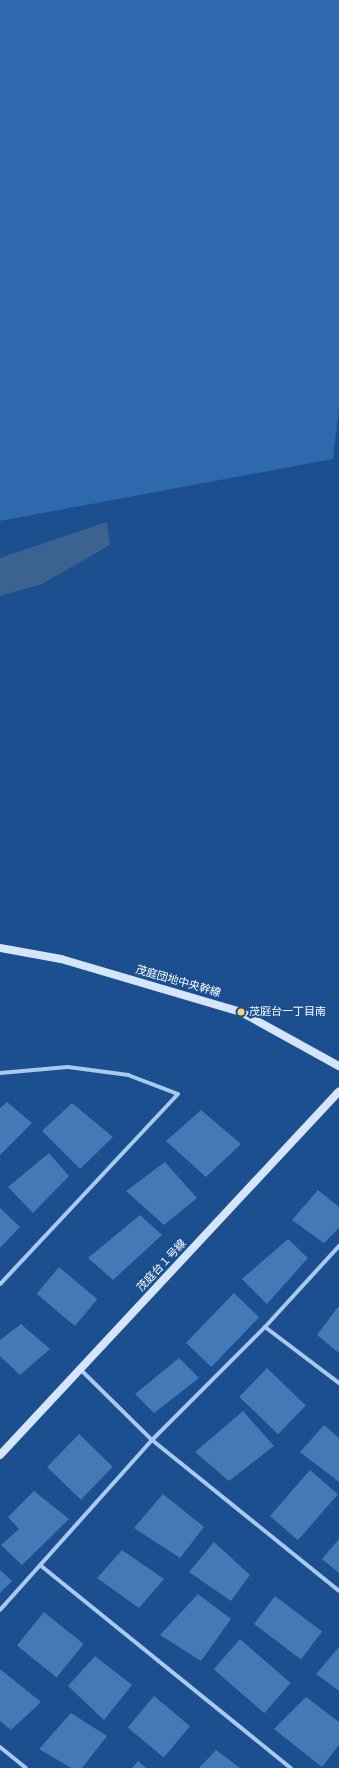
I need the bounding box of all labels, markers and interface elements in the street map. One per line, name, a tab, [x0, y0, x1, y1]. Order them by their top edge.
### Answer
street label: 茂庭団地中央幹線	[134, 964, 222, 1000]
place label: 茂庭台一丁目南	[249, 1005, 326, 1019]
marker: 茂庭台一丁目南	[236, 1007, 246, 1017]
street label: 茂庭台１号線	[135, 1237, 189, 1295]

